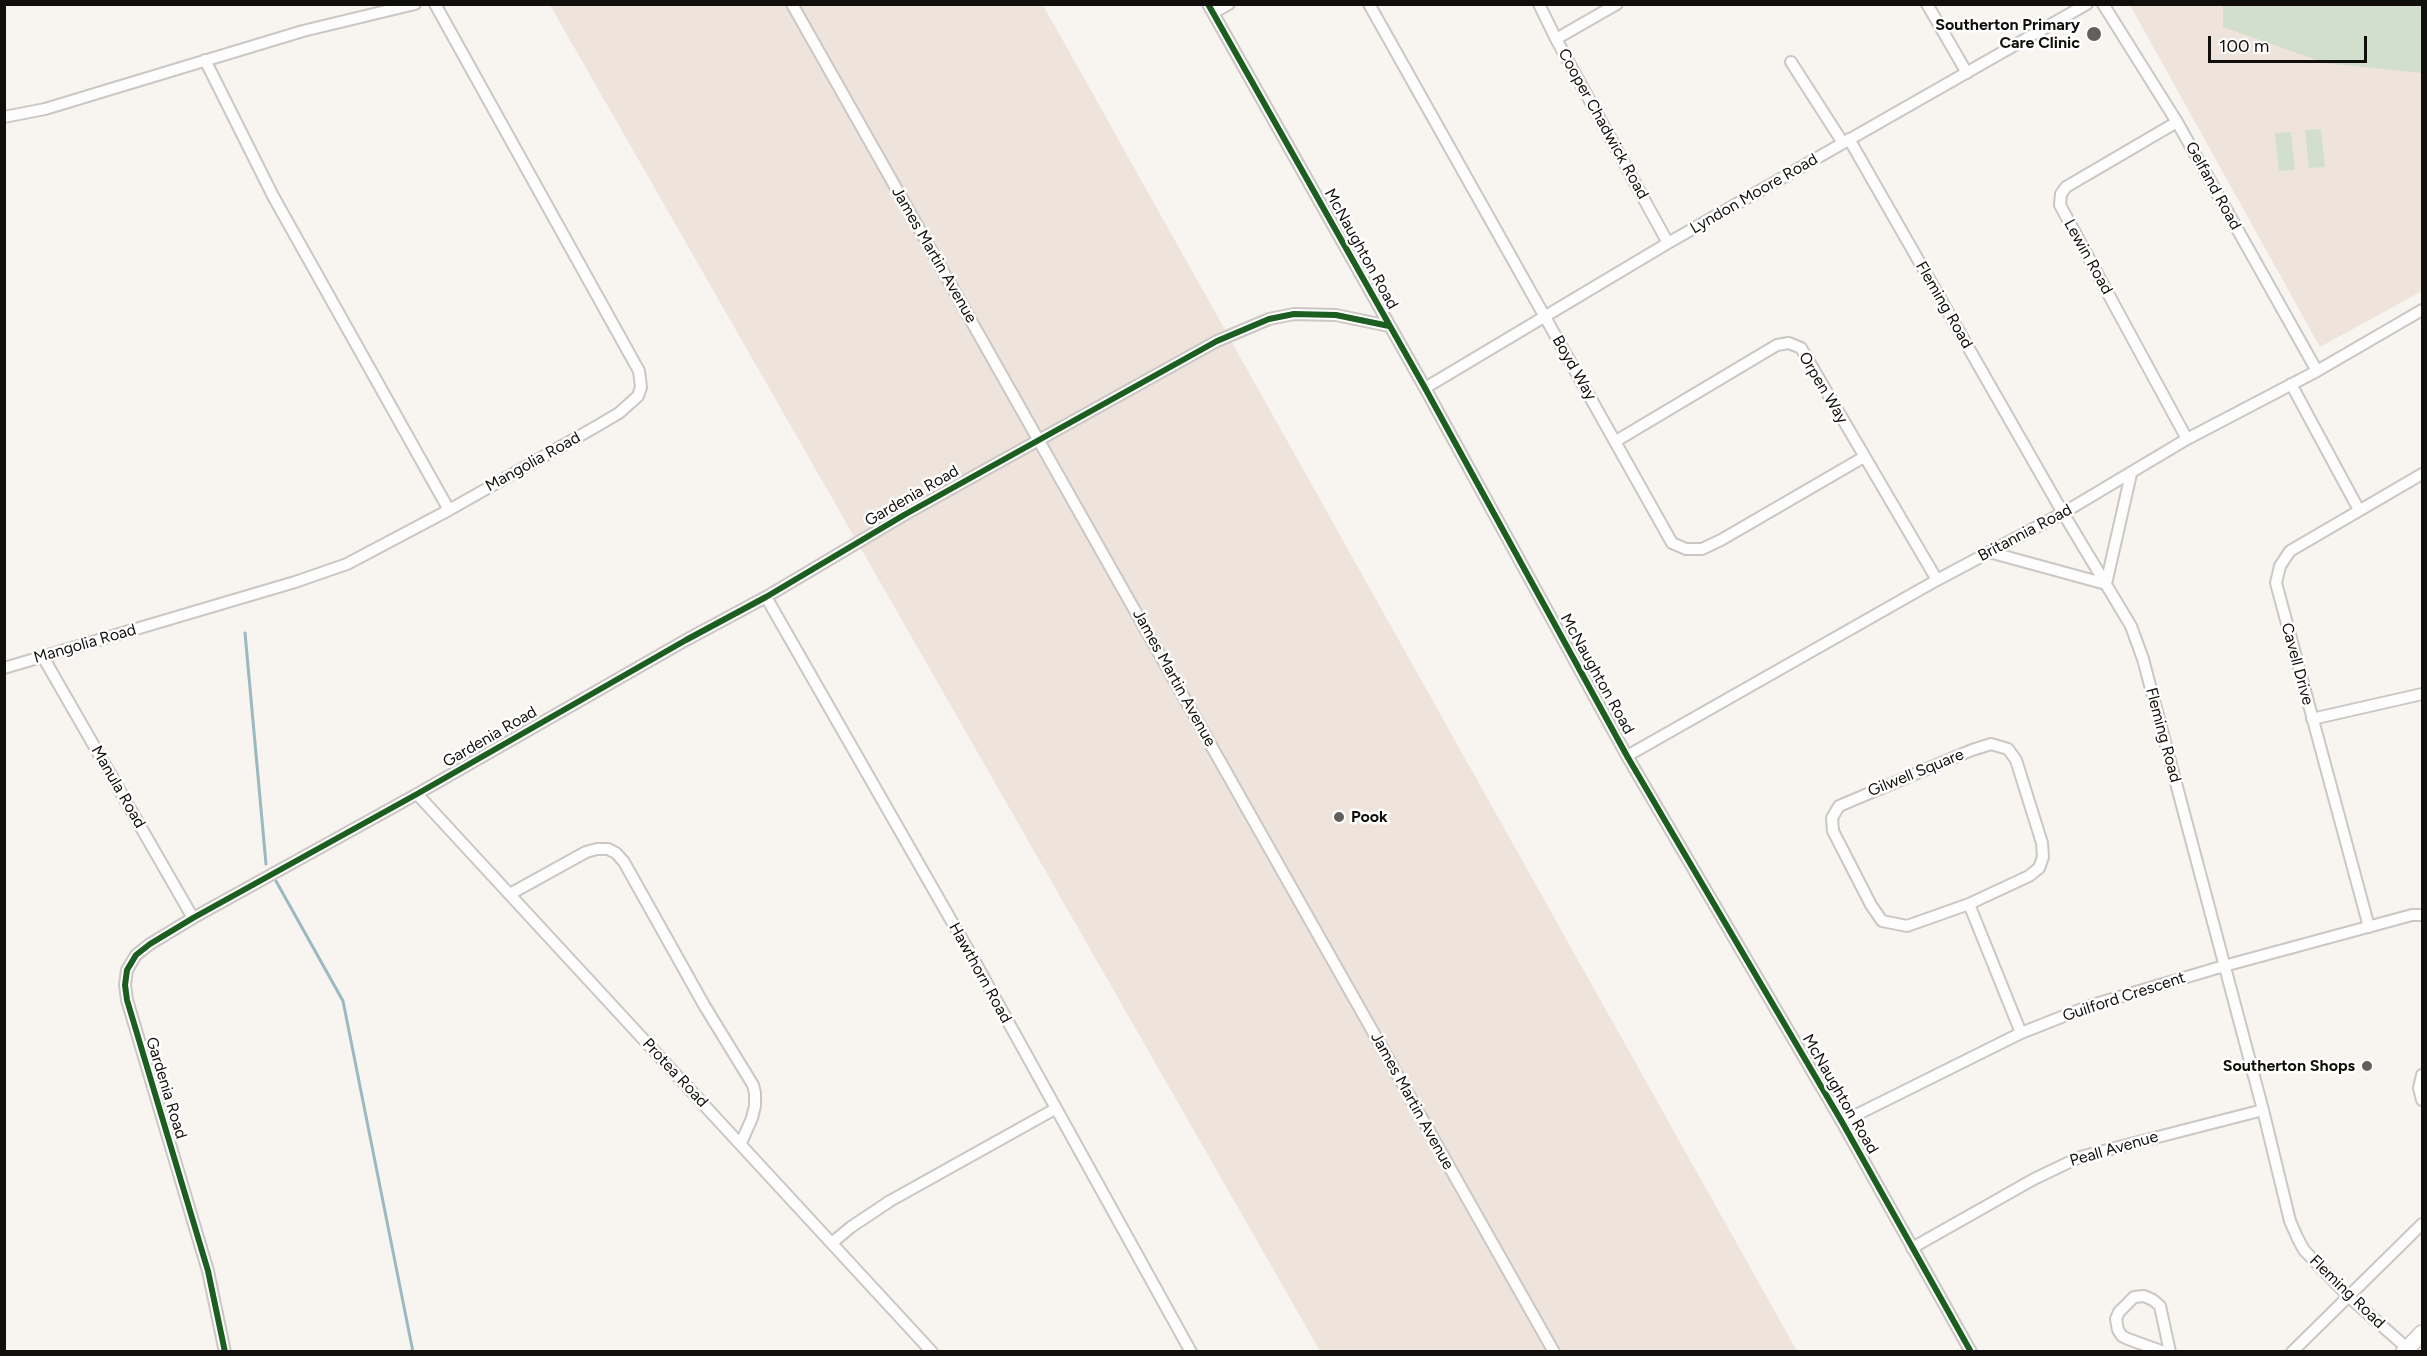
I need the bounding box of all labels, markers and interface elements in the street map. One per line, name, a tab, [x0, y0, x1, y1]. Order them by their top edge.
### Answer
place label: Southerton Primary Care Clinic	[1935, 15, 2080, 53]
scale bar	[2211, 24, 2370, 62]
marker: Southerton Primary Care Clinic	[2085, 25, 2103, 43]
text: 100 m	[2219, 35, 2269, 57]
street label: Cooper Chadwick Road	[1554, 45, 1652, 203]
street label: Gelfand Road	[2181, 139, 2245, 233]
street label: Lyndon Moore Road	[1687, 150, 1821, 238]
street label: James Martin Avenue	[887, 184, 981, 326]
street label: McNaughton Road	[1320, 185, 1402, 313]
street label: Lewin Road	[2060, 216, 2116, 298]
street label: Fleming Road	[1911, 258, 1977, 352]
street label: Boyd Way	[1548, 332, 1600, 404]
street label: Orpen Way	[1794, 349, 1852, 427]
street label: Mangolia Road	[482, 428, 584, 496]
street label: Gardenia Road	[862, 461, 962, 531]
street label: Britannia Road	[1975, 500, 2075, 566]
street label: James Martin Avenue	[1128, 606, 1220, 750]
street label: McNaughton Road	[1556, 610, 1638, 738]
street label: Mangolia Road	[32, 620, 138, 668]
street label: Cavell Drive	[2277, 621, 2317, 707]
street label: Fleming Road	[2141, 685, 2185, 785]
street label: Gardenia Road	[440, 702, 540, 772]
street label: Manula Road	[87, 742, 149, 832]
street label: Gilwell Square	[1865, 745, 1967, 801]
place label: Pook	[1351, 807, 1388, 827]
marker: Pook	[1332, 810, 1346, 824]
street label: Hawthorn Road	[944, 919, 1016, 1027]
street label: Guilford Crescent	[2060, 968, 2188, 1026]
street label: James Martin Avenue	[1366, 1029, 1458, 1173]
street label: McNaughton Road	[1798, 1031, 1882, 1157]
street label: Protea Road	[638, 1034, 712, 1112]
street label: Gardenia Road	[141, 1035, 191, 1141]
place label: Southerton Shops	[2223, 1056, 2355, 1076]
marker: Southerton Shops	[2360, 1059, 2374, 1073]
street label: Peall Avenue	[2068, 1127, 2160, 1171]
street label: Fleming Road	[2305, 1251, 2389, 1333]

